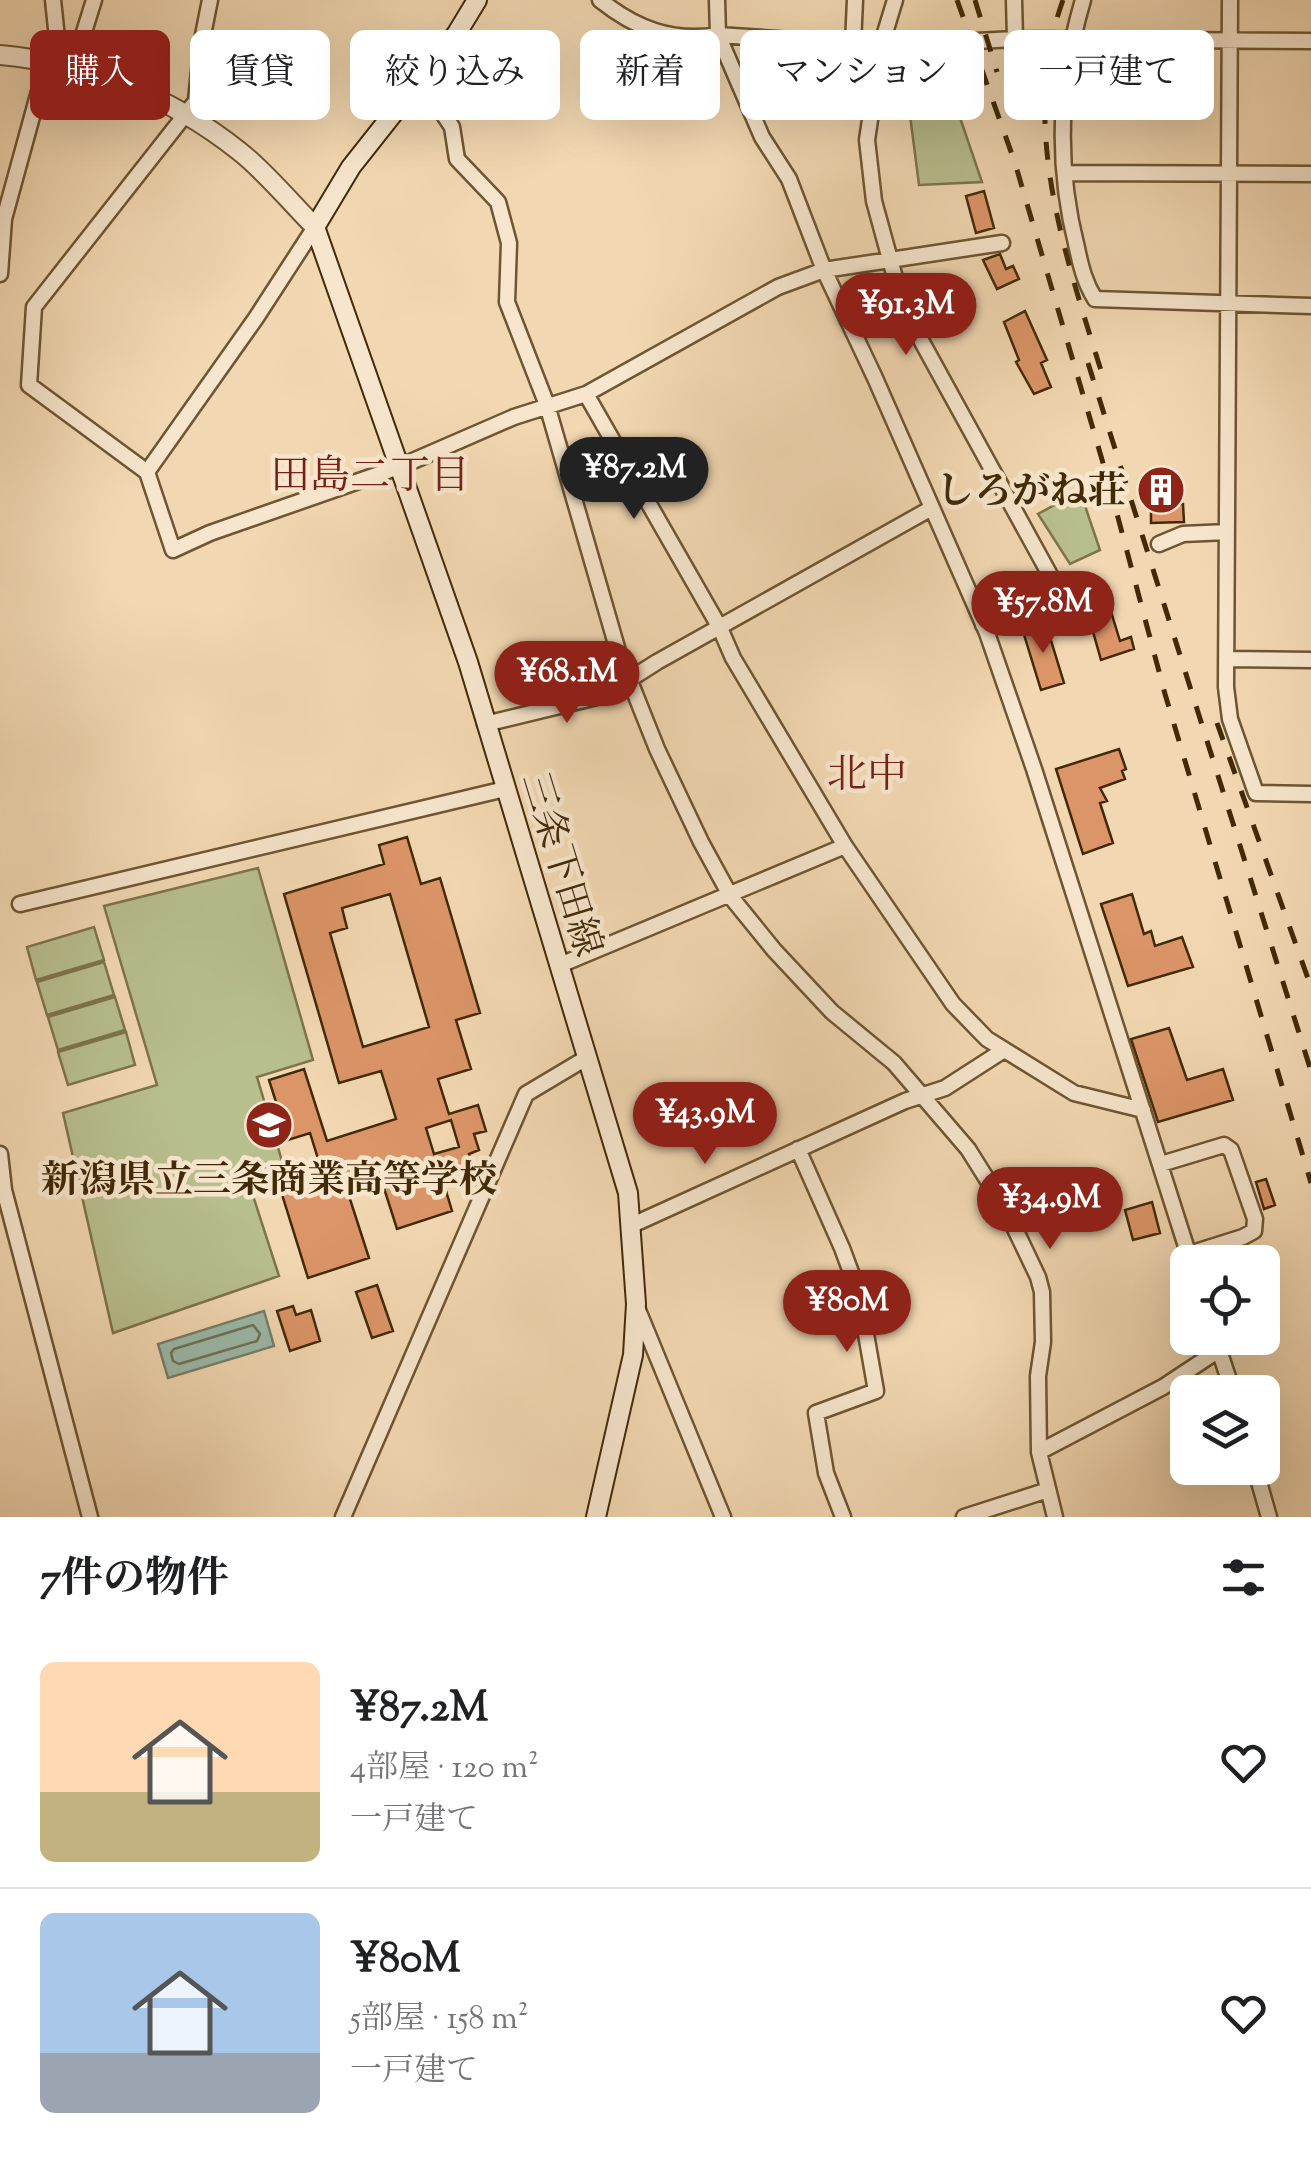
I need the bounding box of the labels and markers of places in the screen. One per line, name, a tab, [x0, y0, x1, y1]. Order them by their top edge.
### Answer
pin: ¥91.3M	[825, 273, 987, 358]
pin: ¥87.2M	[553, 437, 715, 522]
building icon: しろがね荘	[1135, 464, 1187, 516]
place label: しろがね荘	[936, 467, 1126, 521]
pin: ¥57.8M	[962, 571, 1124, 656]
pin: ¥68.1M	[486, 641, 648, 726]
pin: ¥43.9M	[624, 1082, 786, 1167]
school or university icon: 新潟県立三条商業高等学校	[243, 1099, 295, 1151]
place label: 新潟県立三条商業高等学校	[41, 1156, 497, 1210]
pin: ¥34.9M	[969, 1167, 1131, 1252]
pin: ¥80M	[788, 1270, 906, 1355]

